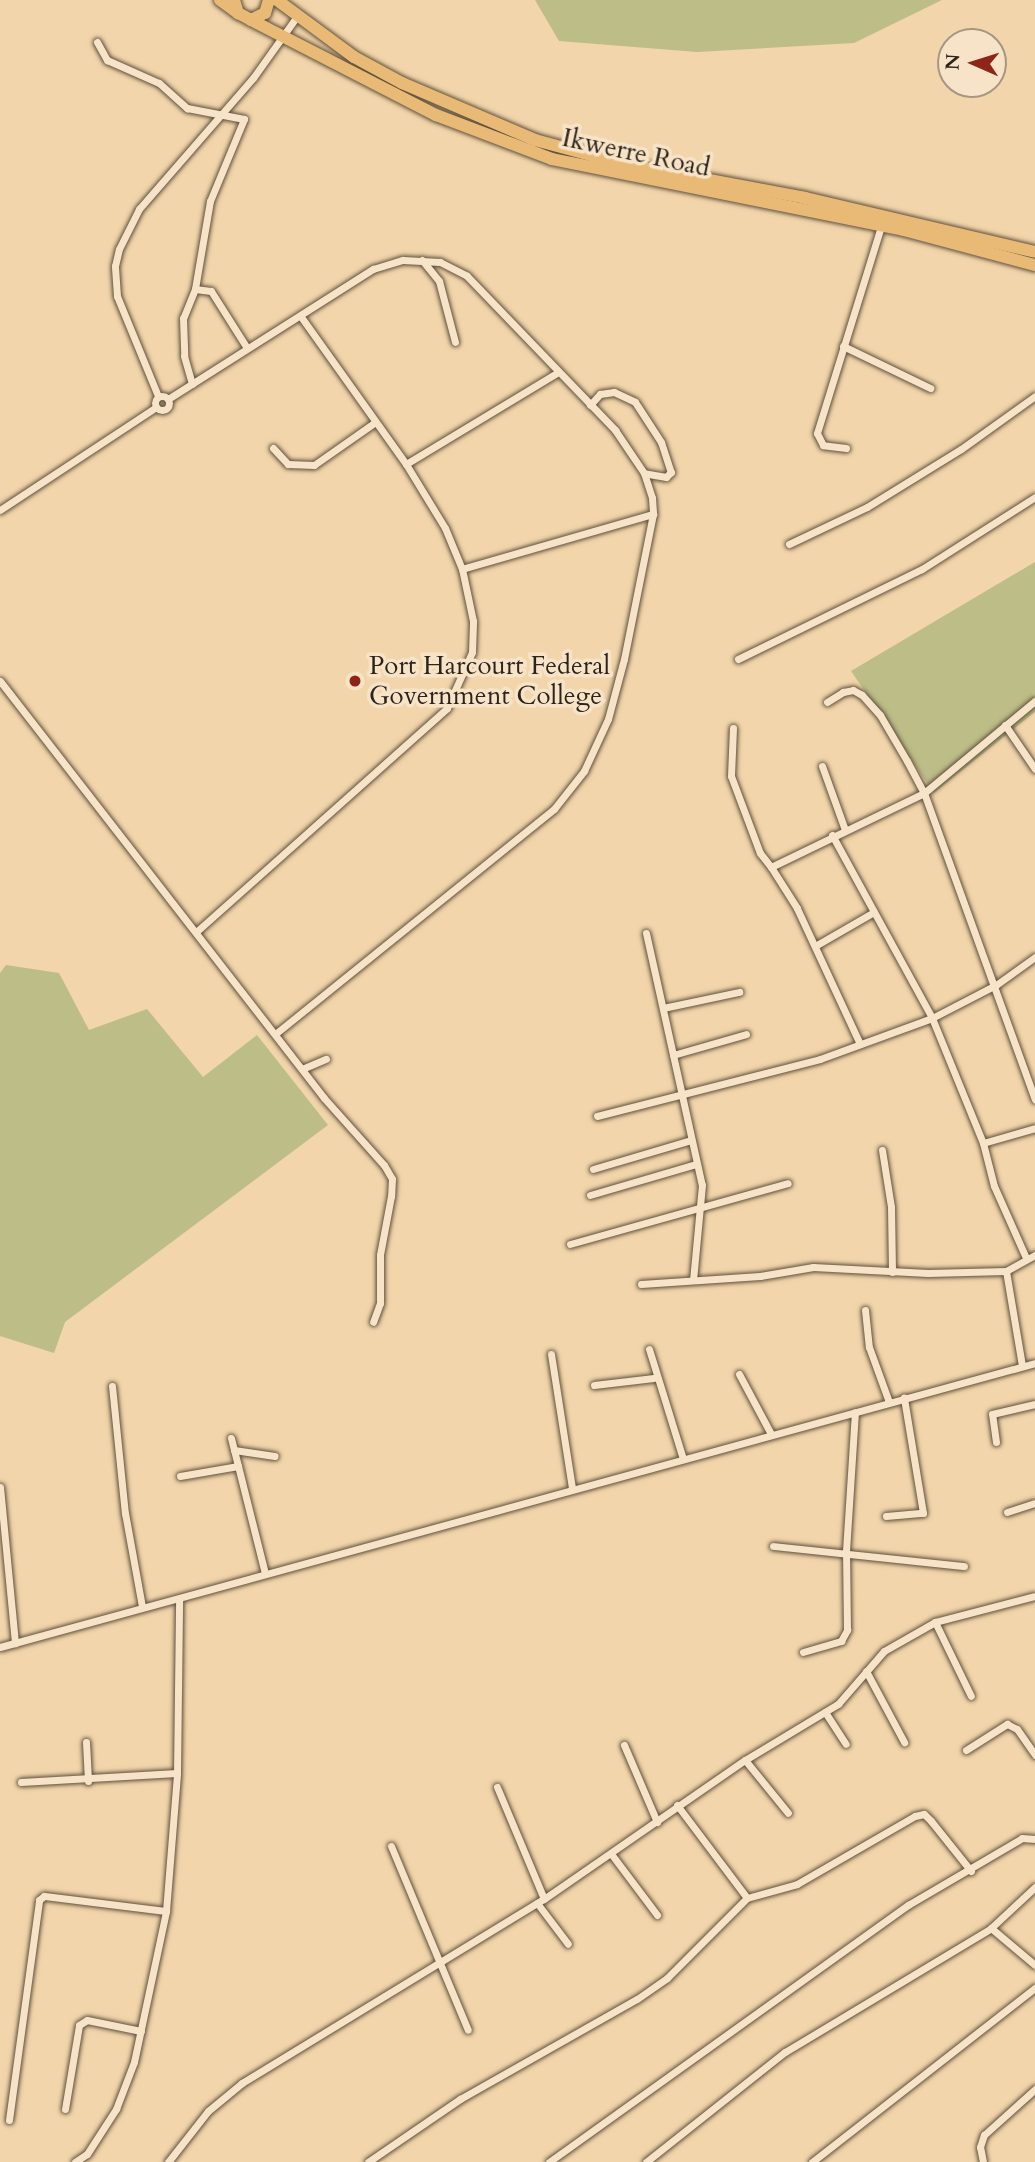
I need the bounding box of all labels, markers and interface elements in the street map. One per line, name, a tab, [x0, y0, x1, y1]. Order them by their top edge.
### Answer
north arrow	[937, 28, 1007, 98]
text: N	[940, 53, 966, 71]
street label: Ikwerre Road	[559, 122, 713, 184]
place label: Port Harcourt Federal Government College	[369, 650, 610, 712]
marker: Port Harcourt Federal Government College	[347, 673, 363, 689]

